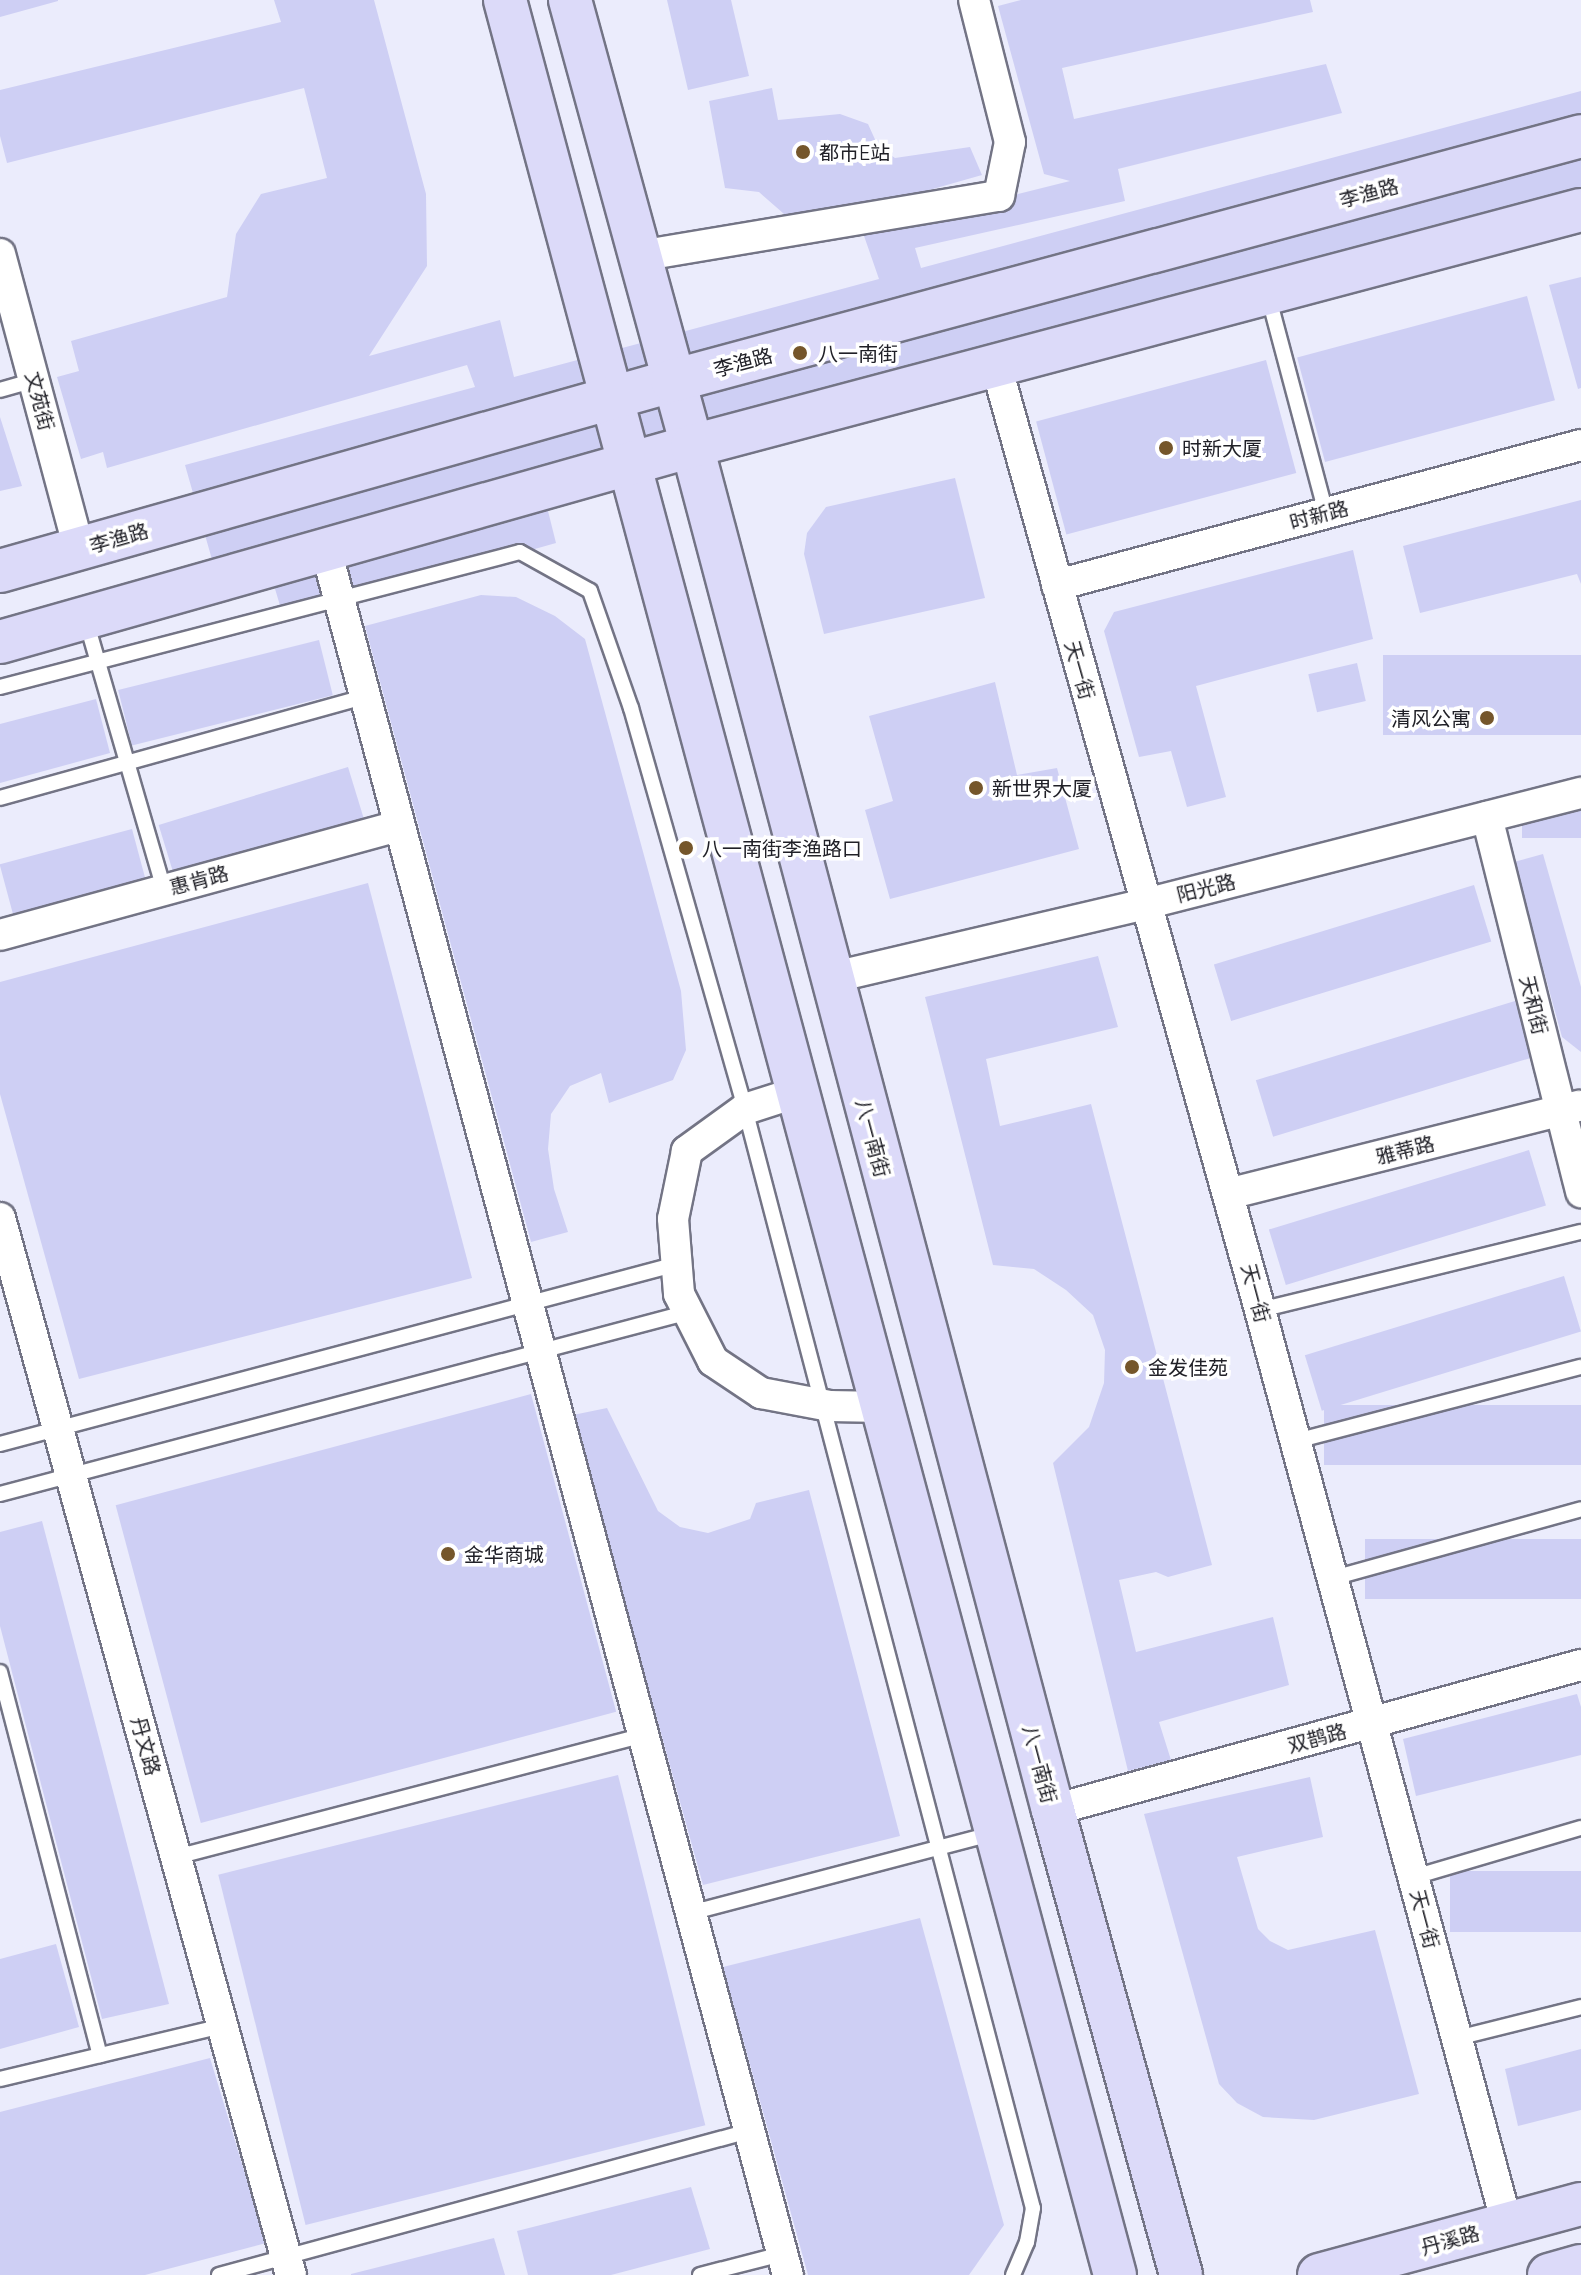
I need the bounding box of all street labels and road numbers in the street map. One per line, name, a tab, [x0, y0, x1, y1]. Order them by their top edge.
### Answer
street label: 李渔路	[1337, 174, 1401, 212]
street label: 李渔路	[711, 343, 775, 381]
street label: 文苑街	[21, 369, 59, 433]
street label: 时新路	[1287, 496, 1351, 534]
street label: 李渔路	[87, 518, 151, 558]
street label: 天一街	[1060, 638, 1100, 702]
street label: 惠肯路	[167, 861, 231, 899]
street label: 阳光路	[1174, 869, 1238, 907]
street label: 天和街	[1515, 973, 1553, 1037]
street label: 八一南街	[851, 1096, 895, 1180]
street label: 雅蒂路	[1373, 1131, 1437, 1169]
street label: 天一街	[1237, 1261, 1275, 1325]
street label: 丹文路	[127, 1714, 165, 1778]
street label: 双鹊路	[1285, 1719, 1349, 1757]
street label: 八一南街	[1018, 1722, 1062, 1806]
street label: 天一街	[1406, 1887, 1444, 1951]
street label: 丹溪路	[1418, 2221, 1482, 2259]

